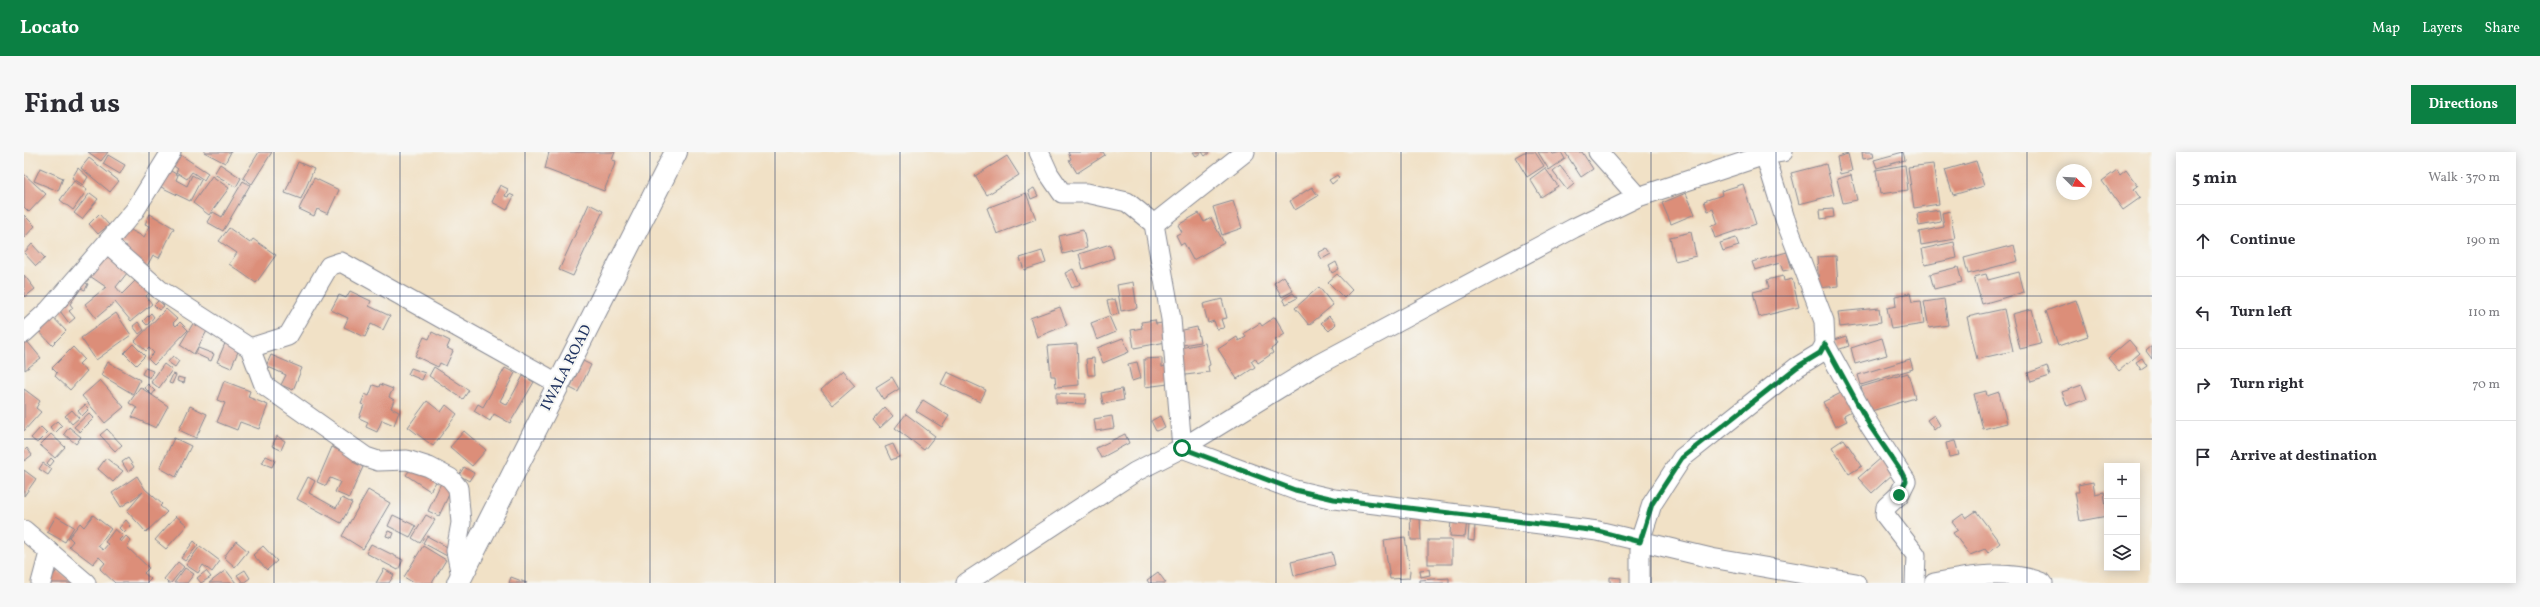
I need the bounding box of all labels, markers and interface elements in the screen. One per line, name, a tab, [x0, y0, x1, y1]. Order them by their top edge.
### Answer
text: Locato	[20, 15, 79, 41]
text: Map	[2372, 19, 2400, 38]
text: Layers	[2422, 19, 2462, 38]
text: Share	[2484, 19, 2520, 38]
text: Find us	[24, 85, 120, 124]
button: Directions	[2411, 85, 2516, 124]
north arrow	[2056, 164, 2092, 200]
text: 5 min	[2192, 167, 2237, 190]
text: Walk · 370 m	[2428, 169, 2500, 187]
icon: ahead	[2192, 230, 2214, 252]
text: Continue	[2230, 230, 2295, 251]
text: 190 m	[2466, 232, 2500, 250]
icon: left	[2192, 302, 2214, 324]
text: Turn left	[2230, 302, 2292, 323]
text: 110 m	[2468, 304, 2500, 322]
street label: IWALA ROAD	[536, 321, 598, 415]
icon: right	[2192, 374, 2214, 396]
text: Turn right	[2230, 374, 2304, 395]
text: 70 m	[2472, 376, 2500, 394]
route start	[1173, 439, 1191, 457]
icon: arrive	[2192, 446, 2214, 468]
text: Arrive at destination	[2230, 446, 2377, 467]
map controls	[2104, 463, 2140, 571]
button: +	[2104, 463, 2140, 499]
route end	[1890, 486, 1908, 504]
button: −	[2104, 499, 2140, 535]
button: layers	[2104, 535, 2140, 571]

